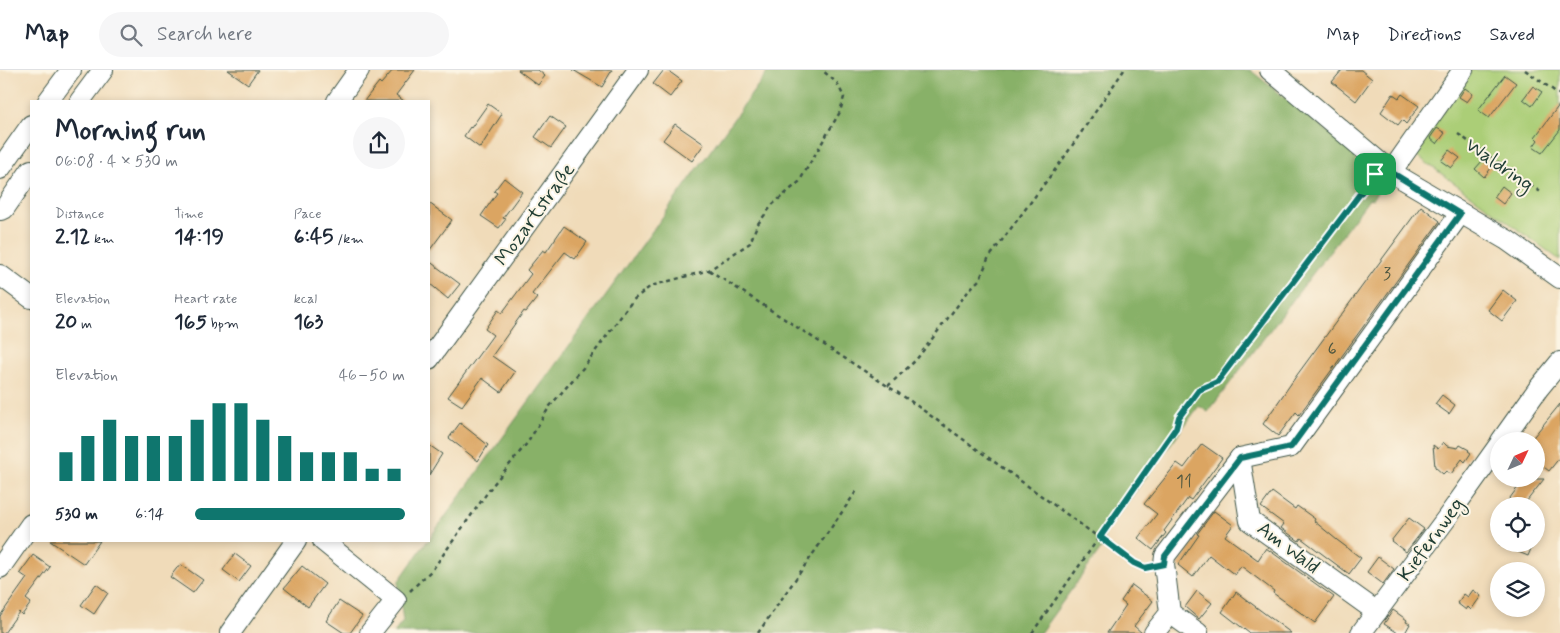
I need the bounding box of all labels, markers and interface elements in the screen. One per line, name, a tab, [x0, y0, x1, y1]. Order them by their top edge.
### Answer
search box	[99, 12, 449, 57]
text: Map	[25, 19, 69, 50]
icon: search	[117, 21, 145, 49]
text: Search here	[157, 22, 253, 47]
text: Map	[1327, 23, 1360, 47]
text: Directions	[1388, 23, 1462, 47]
text: Saved	[1490, 23, 1535, 47]
text: Morning run	[55, 113, 206, 150]
button: share	[353, 117, 405, 169]
street label: Waldring	[1459, 132, 1538, 199]
text: 06:08 · 4 × 530 m	[55, 151, 178, 172]
pin	[1354, 153, 1396, 195]
street label: Mozartstraße	[489, 158, 582, 272]
icon: arrive	[1361, 160, 1389, 188]
text: Distance	[55, 205, 104, 223]
text: Time	[174, 205, 204, 223]
text: Pace	[294, 205, 322, 223]
text: 2.12	[55, 223, 90, 251]
text: 14:19	[174, 223, 224, 251]
text: 6:45	[294, 223, 333, 251]
text: km	[90, 230, 114, 248]
text: /km	[333, 230, 364, 248]
house number: 3	[1383, 262, 1391, 286]
text: Elevation	[55, 290, 110, 308]
text: Heart rate	[174, 290, 237, 308]
text: kcal	[294, 290, 317, 308]
text: 20	[55, 308, 77, 336]
text: 165	[174, 308, 207, 336]
text: 163	[294, 308, 323, 336]
text: m	[77, 315, 92, 333]
text: bpm	[207, 315, 239, 333]
house number: 6	[1327, 337, 1337, 361]
text: Elevation	[55, 365, 118, 386]
text: 46–50 m	[339, 365, 405, 386]
north arrow	[1490, 432, 1545, 488]
map controls	[1490, 432, 1545, 617]
house number: 11	[1176, 470, 1192, 494]
street label: Kiefernweg	[1392, 492, 1472, 588]
button: locate	[1490, 497, 1545, 552]
text: 530 m	[55, 504, 98, 525]
text: 6:14	[135, 504, 164, 525]
street label: Am Wald	[1251, 516, 1325, 581]
button: layers	[1490, 562, 1545, 617]

